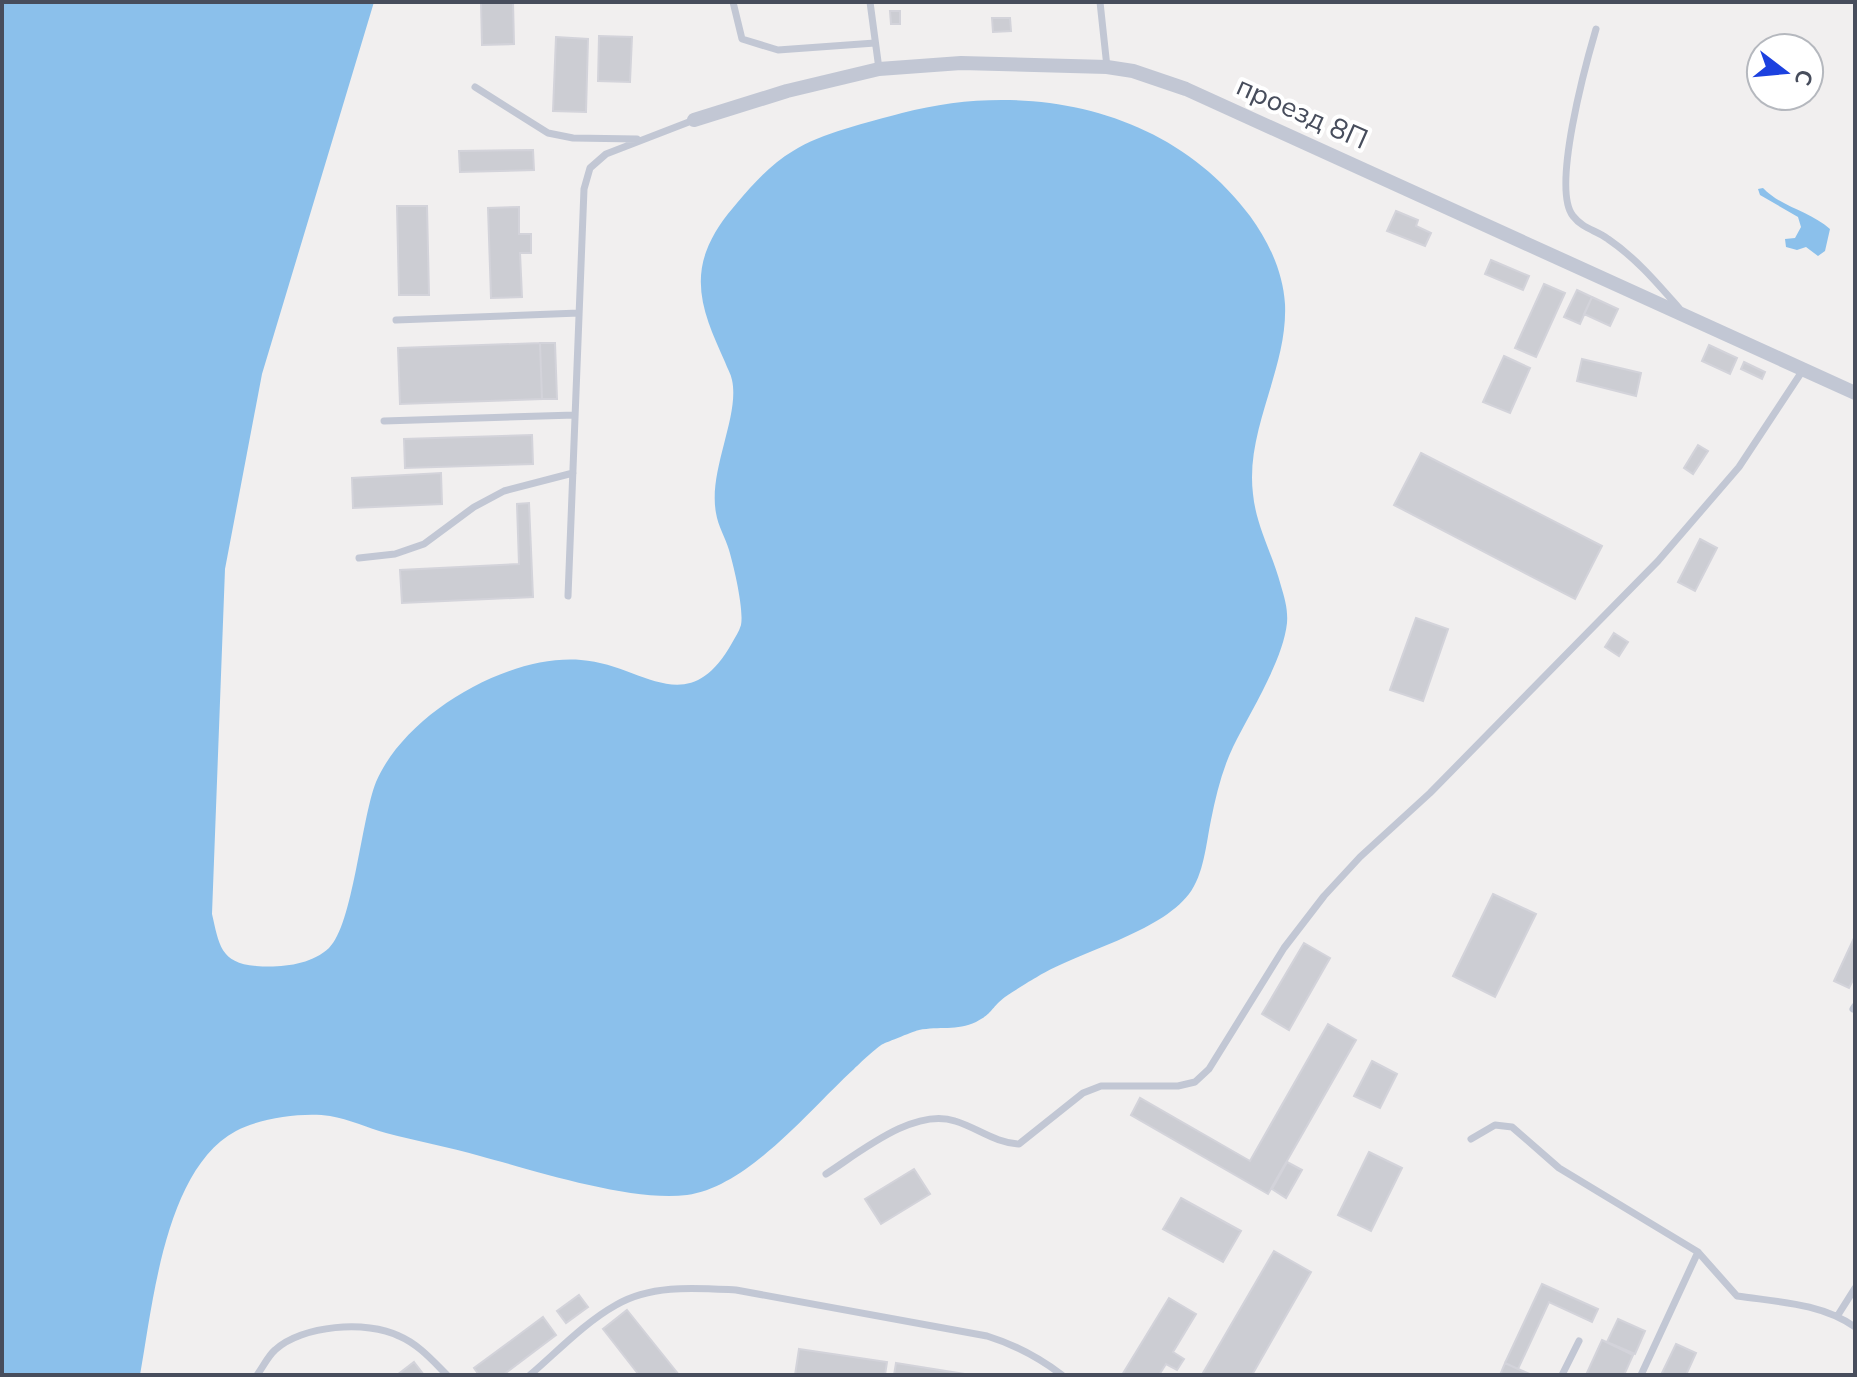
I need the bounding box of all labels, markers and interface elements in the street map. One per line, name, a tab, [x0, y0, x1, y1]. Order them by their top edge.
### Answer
north arrow	[1745, 32, 1825, 112]
text: С	[1787, 66, 1820, 89]
street label: проезд 8П	[1230, 67, 1374, 159]

